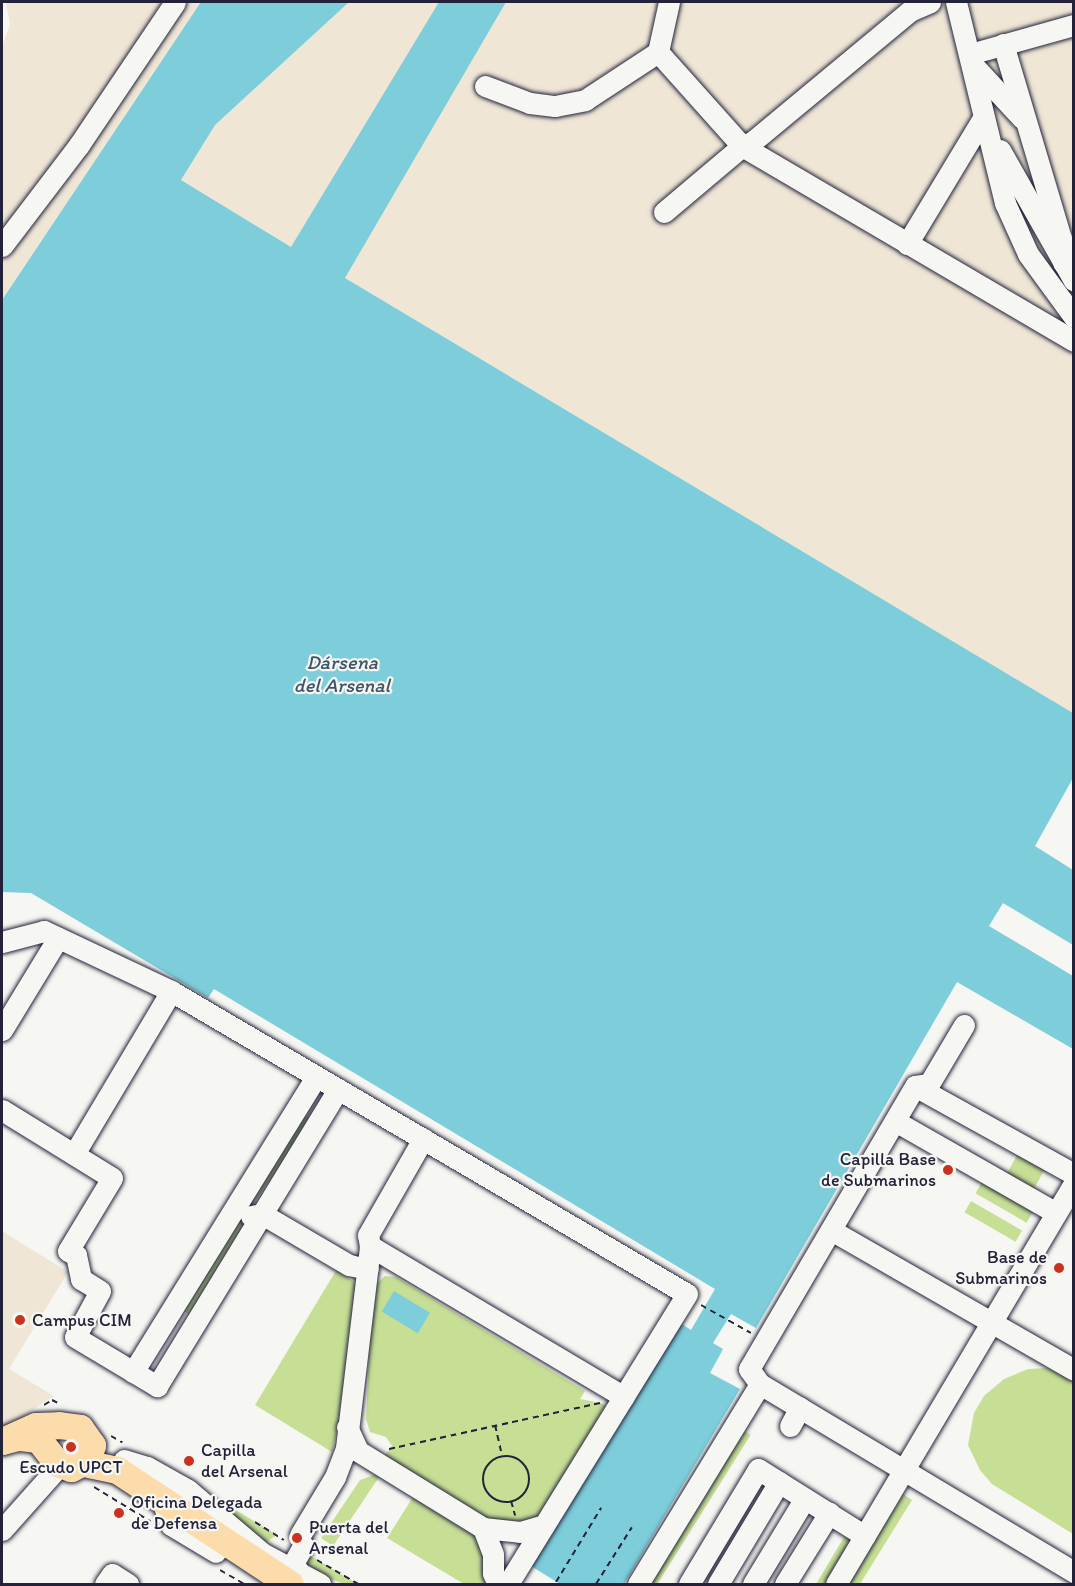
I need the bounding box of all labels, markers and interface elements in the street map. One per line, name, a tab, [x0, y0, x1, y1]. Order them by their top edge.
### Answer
water label: Dársena del Arsenal	[294, 650, 390, 697]
place label: Capilla Base de Submarinos	[822, 1149, 936, 1192]
marker: Capilla Base de Submarinos	[941, 1163, 955, 1177]
place label: Base de Submarinos	[955, 1247, 1047, 1290]
marker: Base de Submarinos	[1052, 1261, 1066, 1275]
place label: Campus CIM	[32, 1309, 132, 1331]
marker: Campus CIM	[13, 1313, 27, 1327]
marker: Escudo UPCT	[64, 1440, 78, 1454]
place label: Capilla del Arsenal	[201, 1440, 288, 1482]
marker: Capilla del Arsenal	[182, 1454, 196, 1468]
place label: Escudo UPCT	[20, 1456, 122, 1478]
place label: Oficina Delegada de Defensa	[131, 1492, 263, 1534]
marker: Oficina Delegada de Defensa	[112, 1506, 126, 1520]
place label: Puerta del Arsenal	[309, 1517, 389, 1559]
marker: Puerta del Arsenal	[290, 1531, 304, 1545]

